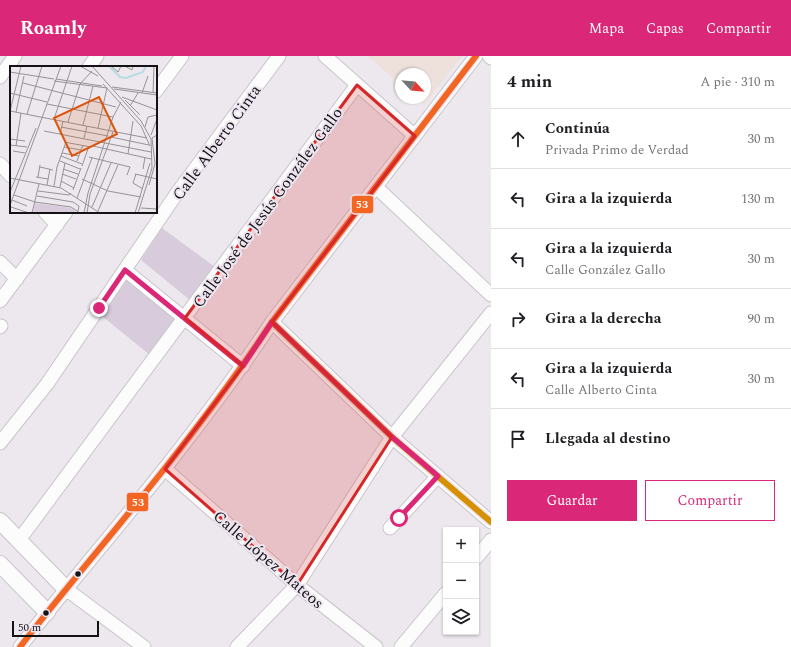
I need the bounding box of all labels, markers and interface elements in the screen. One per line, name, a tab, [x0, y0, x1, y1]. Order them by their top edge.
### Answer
text: Roamly	[20, 14, 86, 43]
text: Mapa	[589, 18, 624, 39]
text: Capas	[646, 18, 684, 39]
text: Compartir	[706, 18, 771, 39]
inset map	[10, 66, 157, 213]
north arrow	[395, 68, 431, 104]
text: 4 min	[507, 69, 552, 95]
text: A pie · 310 m	[701, 72, 775, 92]
street label: Calle Alberto Cinta	[167, 80, 267, 205]
street label: Calle José de Jesús González Gallo	[187, 102, 349, 313]
text: Continúa	[545, 117, 610, 140]
icon: ahead	[507, 128, 529, 150]
text: 30 m	[748, 129, 775, 149]
text: Privada Primo de Verdad	[545, 140, 689, 160]
text: Gira a la izquierda	[545, 187, 672, 210]
icon: left	[507, 188, 529, 210]
text: 130 m	[741, 189, 775, 209]
line badge: 53	[351, 195, 374, 214]
text: 53	[356, 196, 368, 213]
text: Gira a la izquierda	[545, 237, 672, 260]
icon: left	[507, 248, 529, 270]
text: 30 m	[748, 249, 775, 269]
text: Calle González Gallo	[545, 260, 666, 280]
route end	[90, 299, 108, 317]
text: Gira a la derecha	[545, 307, 661, 330]
icon: right	[507, 308, 529, 330]
text: 90 m	[748, 309, 775, 329]
text: Gira a la izquierda	[545, 357, 672, 380]
icon: left	[507, 368, 529, 390]
text: 30 m	[748, 369, 775, 389]
text: Calle Alberto Cinta	[545, 380, 657, 400]
text: Llegada al destino	[545, 427, 670, 450]
icon: arrive	[507, 428, 529, 450]
button: Guardar	[507, 480, 637, 521]
button: Compartir	[645, 480, 775, 521]
line badge: 53	[126, 492, 149, 512]
text: 53	[132, 494, 144, 511]
street label: Calle López Mateos	[208, 505, 329, 615]
route start	[390, 509, 408, 527]
map controls	[443, 527, 479, 635]
button: +	[443, 527, 479, 563]
button: −	[443, 563, 479, 599]
unlabelled marker	[73, 569, 83, 579]
button: layers	[443, 599, 479, 635]
unlabelled marker	[41, 608, 51, 618]
scale bar	[12, 619, 99, 638]
text: 50 m	[18, 619, 41, 636]

